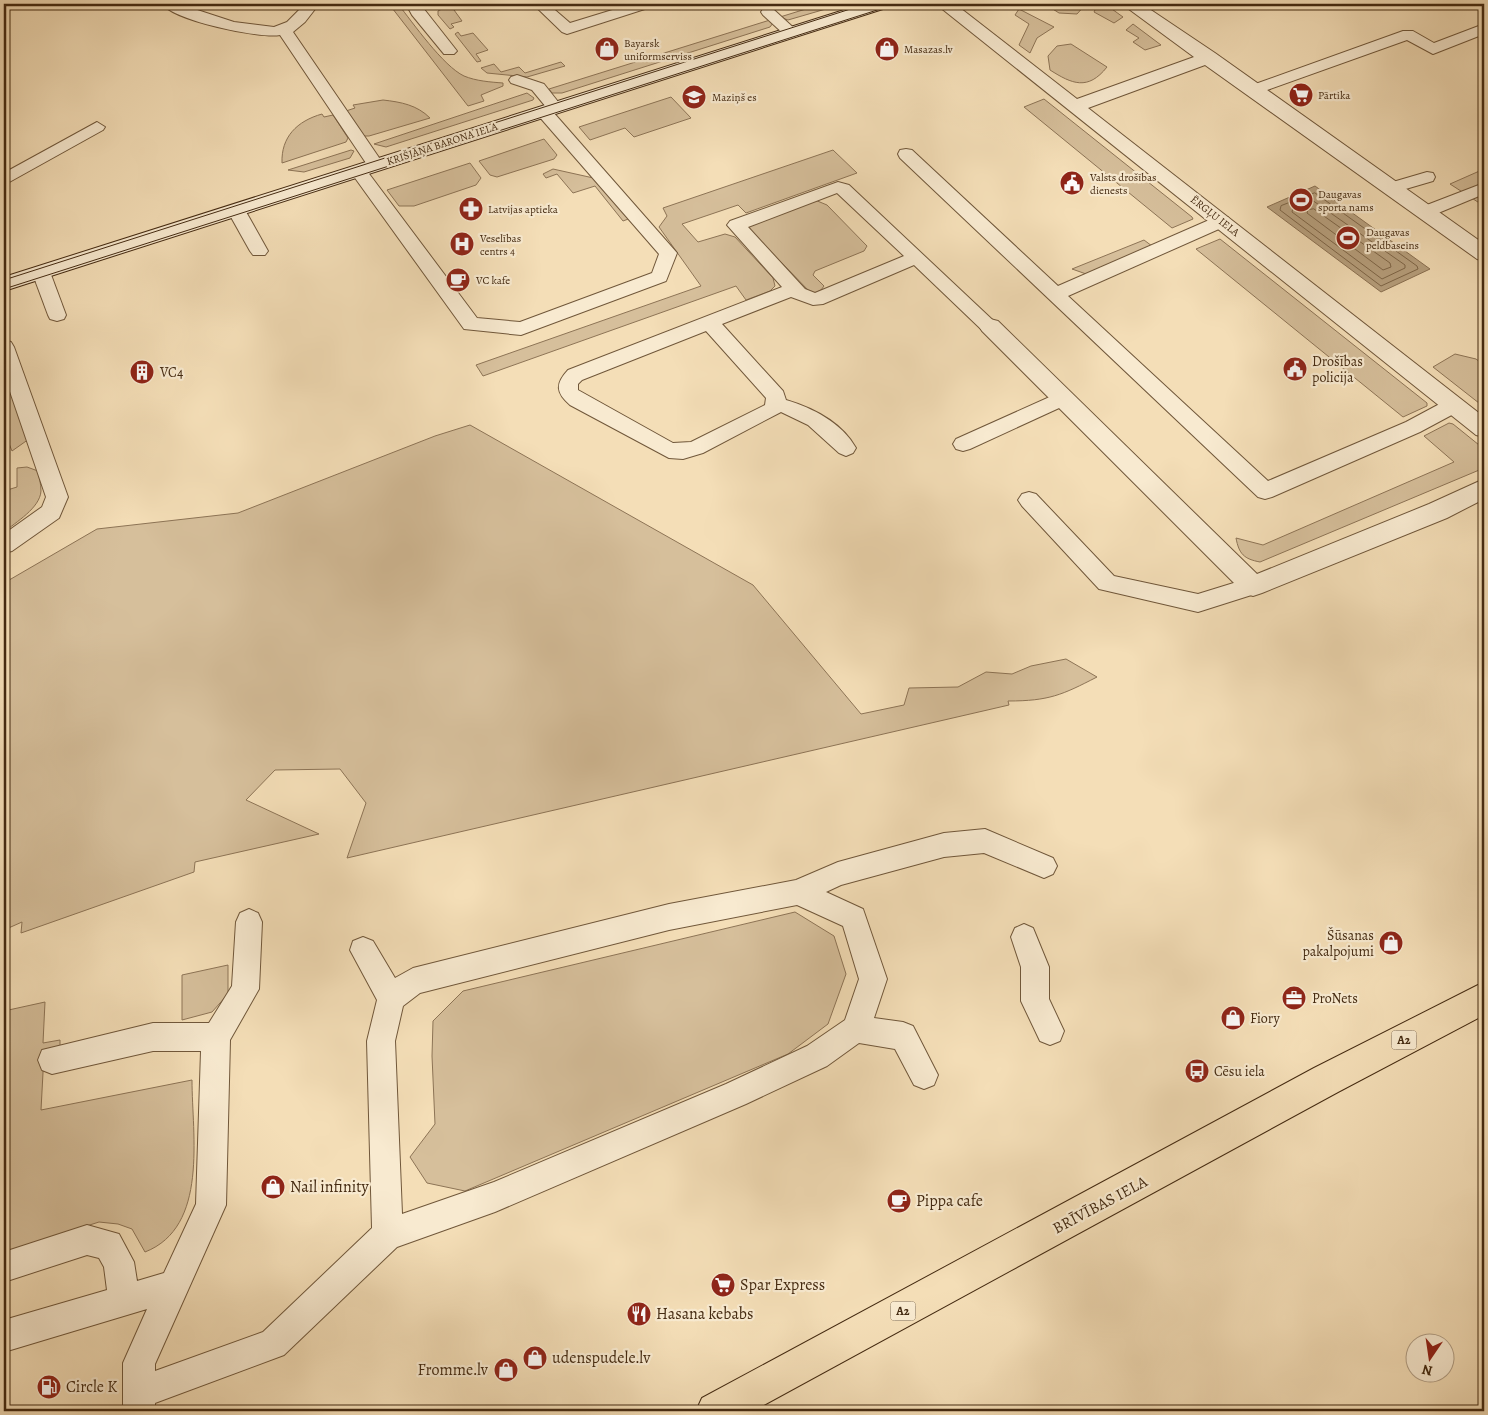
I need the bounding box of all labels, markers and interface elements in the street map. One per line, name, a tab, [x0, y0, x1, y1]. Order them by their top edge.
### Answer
shop icon: Bayarsk uniformserviss	[594, 36, 620, 62]
place label: Bayarsk uniformserviss	[624, 36, 692, 64]
shop icon: Masazas.lv	[874, 36, 900, 62]
place label: Masazas.lv	[904, 42, 953, 57]
supermarket icon: Pārtika	[1288, 82, 1314, 108]
school or university icon: Maziņš es	[681, 84, 707, 110]
place label: Pārtika	[1318, 88, 1351, 103]
place label: Maziņš es	[712, 90, 757, 105]
street label: KRIŠJĀŅA BARONA IELA	[384, 119, 500, 169]
public building icon: Valsts drošības dienests	[1059, 170, 1085, 196]
place label: Valsts drošības dienests	[1089, 170, 1156, 198]
sports icon: Daugavas sporta nams	[1288, 187, 1314, 213]
place label: Daugavas sporta nams	[1318, 187, 1374, 215]
street label: ĒRGĻU IELA	[1187, 192, 1243, 240]
pharmacy icon: Latvijas aptieka	[458, 196, 484, 222]
place label: Latvijas aptieka	[488, 202, 559, 217]
sports icon: Daugavas peldbaseins	[1335, 225, 1361, 251]
place label: Daugavas peldbaseins	[1366, 225, 1419, 253]
hospital icon: Veselības centrs 4	[449, 231, 475, 257]
place label: Veselības centrs 4	[479, 231, 521, 259]
cafe icon: VC kafe	[445, 267, 471, 293]
place label: VC kafe	[475, 273, 510, 288]
place label: Drošības policija	[1312, 352, 1363, 387]
public building icon: Drošības policija	[1282, 356, 1308, 382]
building icon: VC4	[129, 359, 155, 385]
place label: VC4	[159, 363, 183, 382]
place label: Šūsanas pakalpojumi	[1302, 926, 1374, 961]
shop icon: Šūsanas pakalpojumi	[1378, 930, 1404, 956]
office icon: ProNets	[1281, 985, 1307, 1011]
place label: ProNets	[1312, 989, 1358, 1008]
shop icon: Fiory	[1220, 1005, 1246, 1031]
place label: Fiory	[1250, 1009, 1280, 1028]
road number: A2	[1392, 1030, 1416, 1050]
bus stop icon: Cēsu iela	[1184, 1058, 1210, 1084]
place label: Cēsu iela	[1214, 1062, 1265, 1081]
street label: BRĪVĪBAS IELA	[1049, 1171, 1152, 1239]
shop icon: Nail infinity	[260, 1174, 286, 1200]
place label: Nail infinity	[290, 1176, 369, 1198]
cafe icon: Pippa cafe	[886, 1188, 912, 1214]
place label: Pippa cafe	[916, 1190, 983, 1212]
supermarket icon: Spar Express	[710, 1272, 736, 1298]
place label: Spar Express	[740, 1274, 825, 1296]
restaurant icon: Hasana kebabs	[626, 1301, 652, 1327]
road number: A2	[890, 1302, 916, 1320]
place label: Hasana kebabs	[656, 1303, 753, 1325]
north arrow	[1406, 1332, 1456, 1382]
shop icon: udenspudele.lv	[522, 1345, 548, 1371]
place label: udenspudele.lv	[552, 1347, 651, 1369]
shop icon: Fromme.lv	[493, 1357, 519, 1383]
place label: Fromme.lv	[418, 1359, 489, 1381]
text: N	[1420, 1360, 1434, 1381]
fuel station icon: Circle K	[36, 1374, 62, 1400]
place label: Circle K	[66, 1376, 117, 1398]

